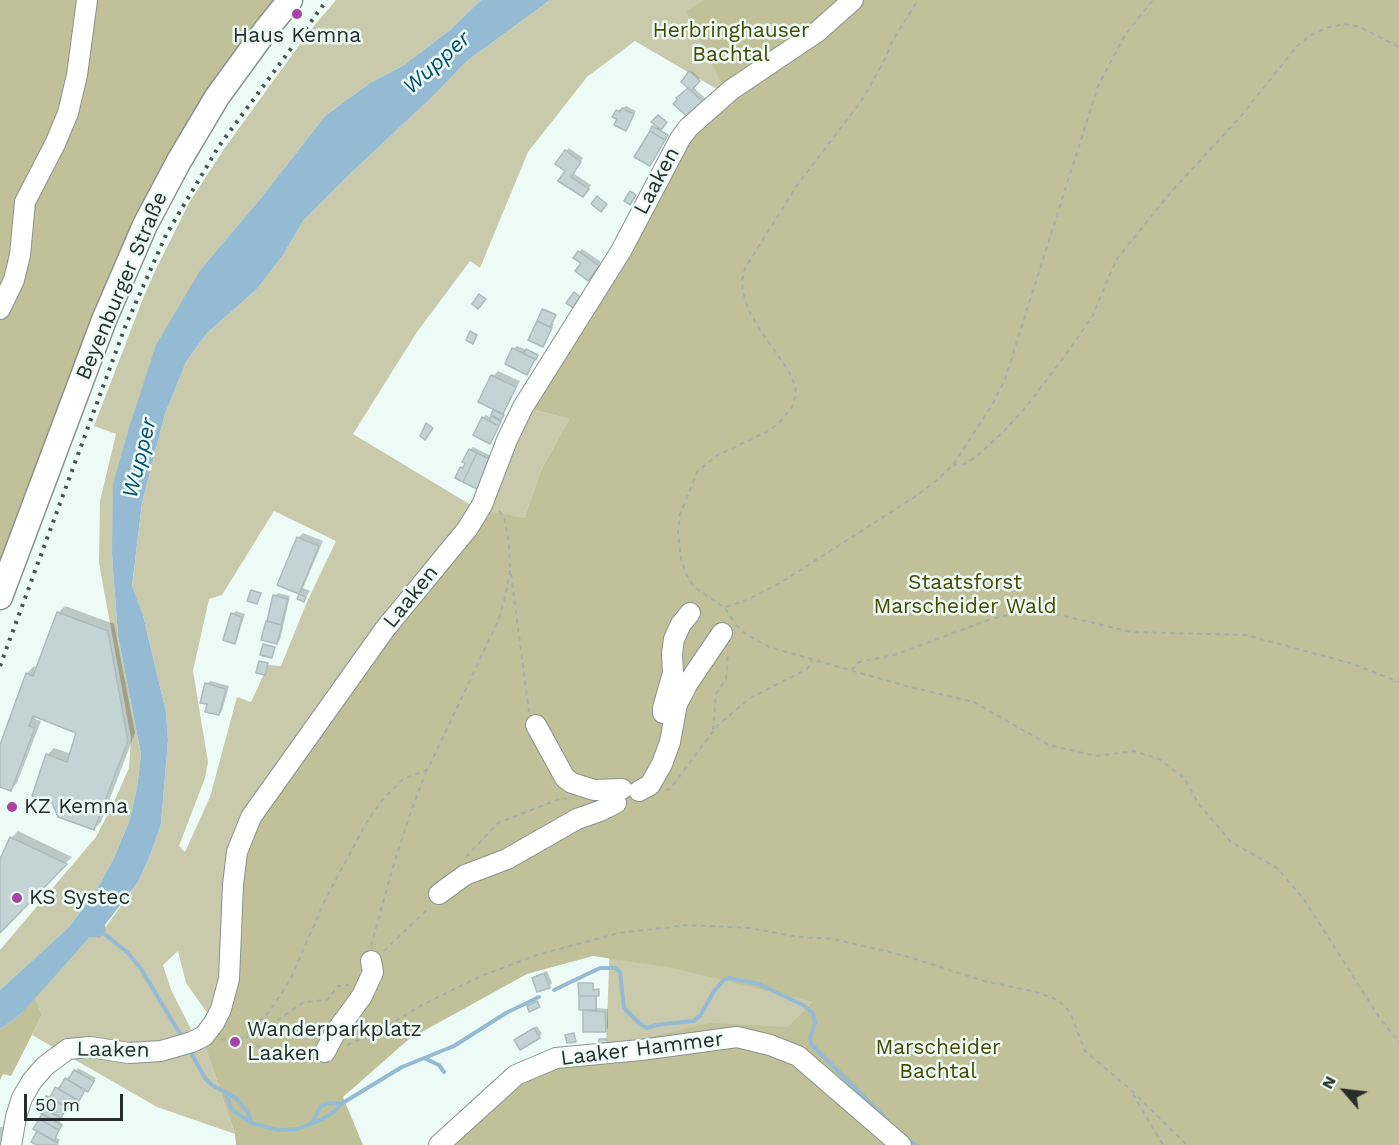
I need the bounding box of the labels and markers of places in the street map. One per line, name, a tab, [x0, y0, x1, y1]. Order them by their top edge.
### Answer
marker: Haus Kemna	[290, 7, 304, 21]
place label: Haus Kemna	[233, 23, 361, 49]
place label: KZ Kemna	[24, 794, 128, 820]
marker: KZ Kemna	[5, 800, 19, 814]
place label: KS Systec	[29, 885, 130, 911]
marker: KS Systec	[10, 891, 24, 905]
place label: Wanderparkplatz Laaken	[247, 1017, 422, 1067]
marker: Wanderparkplatz Laaken	[228, 1035, 242, 1049]

